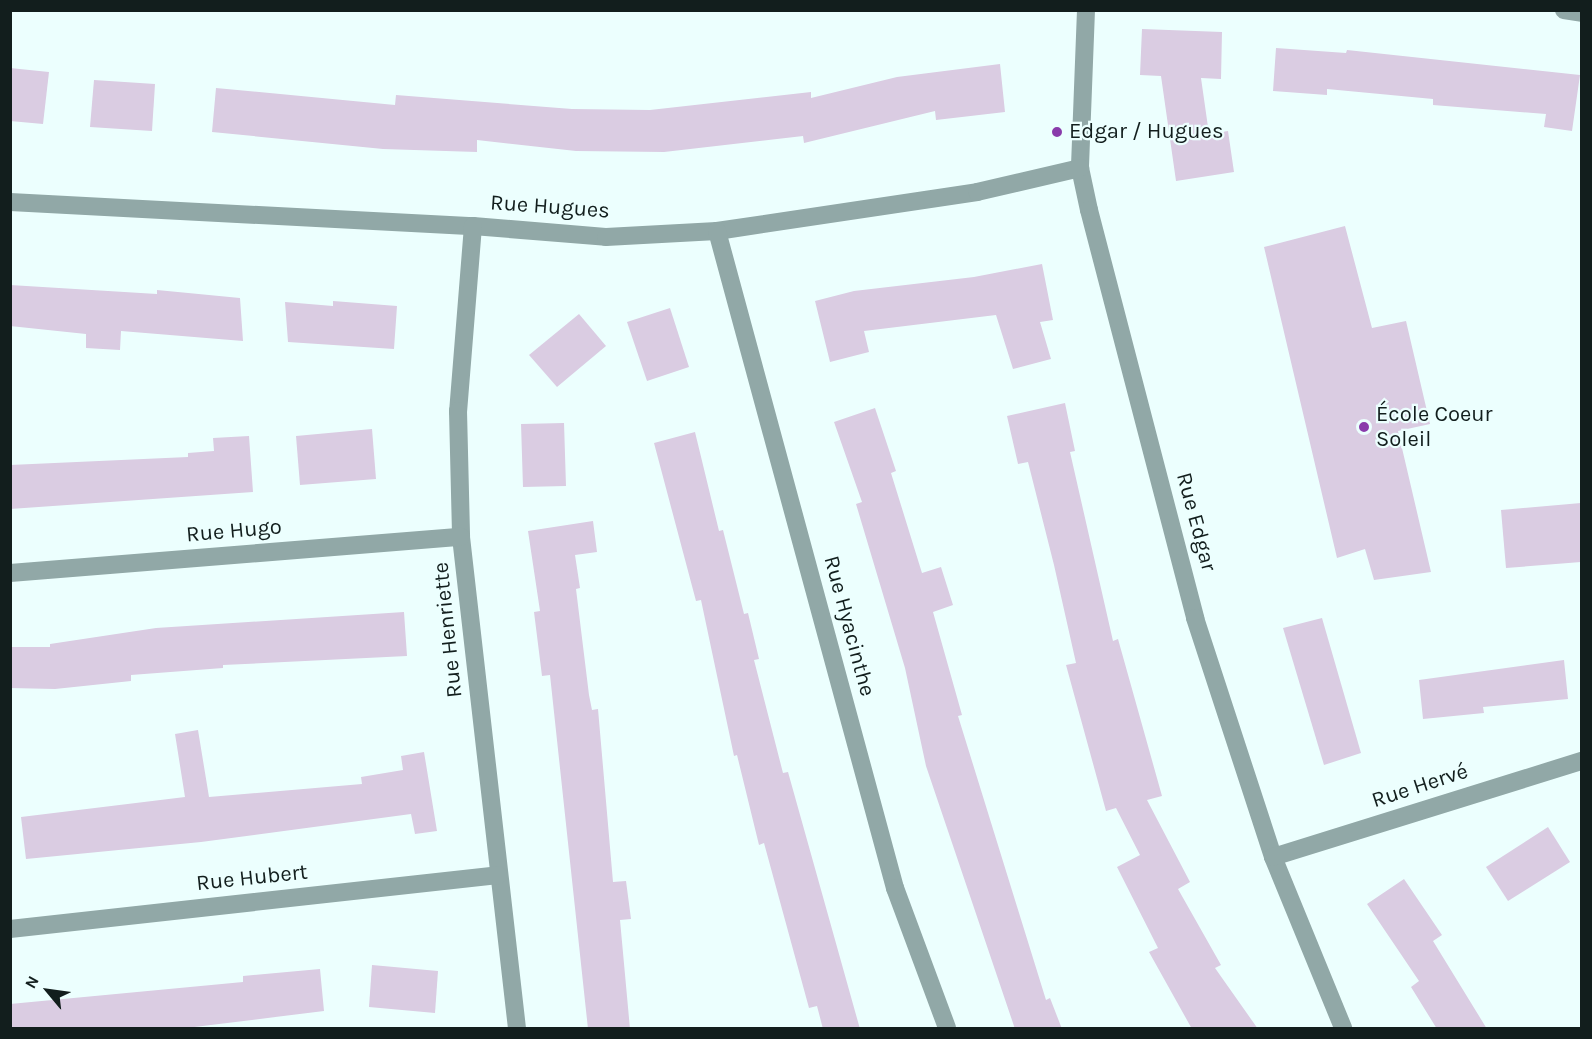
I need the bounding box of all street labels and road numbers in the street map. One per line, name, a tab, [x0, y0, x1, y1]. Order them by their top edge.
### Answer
street label: Rue Hugues	[489, 190, 611, 224]
street label: Rue Edgar	[1170, 470, 1222, 574]
street label: Rue Hugo	[185, 514, 283, 548]
street label: Rue Hyacinthe	[818, 553, 880, 699]
street label: Rue Henriette	[428, 561, 468, 699]
street label: Rue Hervé	[1369, 758, 1471, 814]
street label: Rue Hubert	[195, 859, 309, 897]

